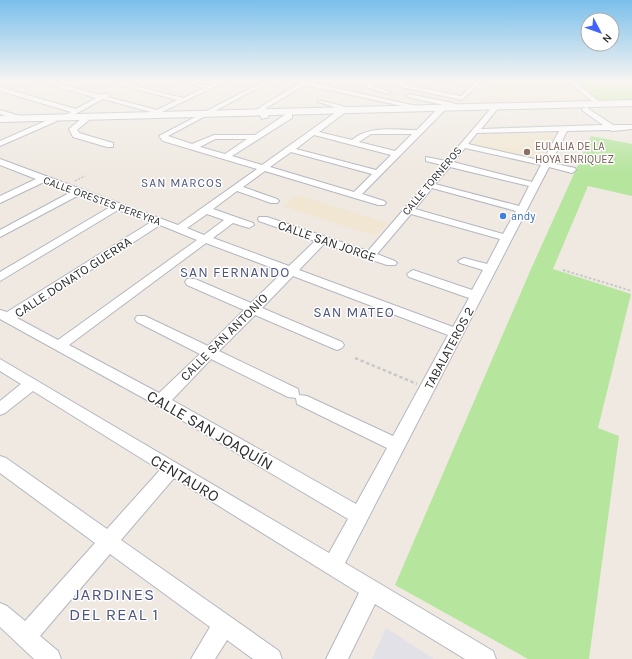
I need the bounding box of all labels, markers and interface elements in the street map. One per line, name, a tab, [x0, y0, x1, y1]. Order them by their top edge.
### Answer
north arrow	[580, 12, 620, 52]
text: N	[600, 31, 615, 45]
place label: EULALIA DE LA HOYA ENRIQUEZ	[535, 140, 614, 166]
street label: CALLE TORNEROS	[399, 144, 465, 218]
marker: EULALIA DE LA HOYA ENRIQUEZ	[522, 147, 532, 157]
street label: CALLE ORESTES PEREYRA	[41, 174, 163, 229]
district label: SAN MARCOS	[141, 176, 223, 190]
place label: andy	[511, 210, 535, 223]
marker: andy	[498, 211, 508, 221]
street label: CALLE SAN JORGE	[276, 217, 378, 265]
street label: CALLE DONATO GUERRA	[12, 233, 135, 320]
district label: SAN FERNANDO	[180, 264, 290, 281]
street label: CALLE SAN ANTONIO	[177, 290, 271, 384]
district label: SAN MATEO	[313, 304, 395, 321]
street label: TABALATEROS 2	[421, 304, 477, 392]
street label: CALLE SAN JOAQUÍN	[143, 386, 277, 474]
street label: CENTAURO	[147, 450, 223, 506]
district label: JARDINES DEL REAL 1	[69, 584, 159, 624]

